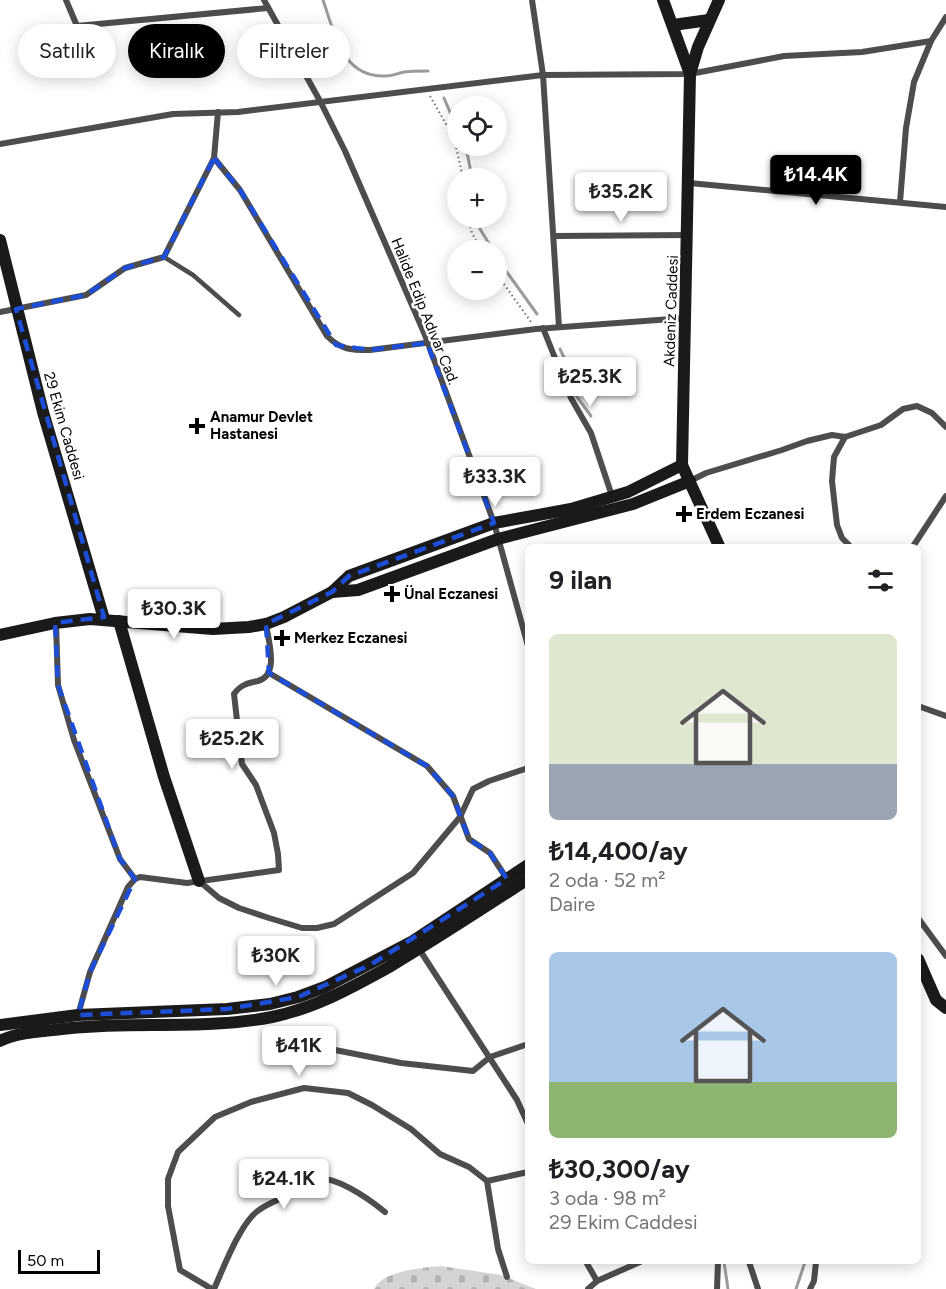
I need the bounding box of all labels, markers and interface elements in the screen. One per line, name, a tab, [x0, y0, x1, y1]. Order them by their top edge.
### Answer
chip: Satılık	[18, 24, 116, 78]
chip: Kiralık	[128, 24, 225, 78]
chip: Filtreler	[237, 24, 350, 78]
map controls	[447, 96, 507, 300]
button: locate	[447, 96, 507, 156]
pin: ₺14.4K	[767, 155, 865, 206]
text: ₺14.4K	[784, 162, 848, 186]
button: +	[447, 168, 507, 228]
pin: ₺35.2K	[572, 172, 670, 223]
text: ₺35.2K	[589, 179, 653, 203]
street label: Halide Edip Adıvar Cad.	[387, 235, 463, 387]
button: −	[447, 240, 507, 300]
street label: Akdeniz Caddesi	[660, 255, 682, 367]
pin: ₺25.3K	[541, 357, 639, 408]
text: ₺25.3K	[558, 364, 622, 388]
street label: 29 Ekim Caddesi	[40, 370, 88, 482]
place label: Anamur Devlet Hastanesi	[210, 408, 313, 443]
marker: Anamur Devlet Hastanesi	[188, 417, 206, 435]
pin: ₺33.3K	[446, 457, 544, 508]
text: ₺33.3K	[463, 464, 527, 488]
place label: Erdem Eczanesi	[696, 505, 804, 523]
marker: Erdem Eczanesi	[677, 507, 691, 521]
text: 9 ilan	[549, 564, 612, 596]
icon: filters	[864, 564, 897, 597]
place label: Ünal Eczanesi	[404, 584, 498, 603]
marker: Ünal Eczanesi	[385, 587, 399, 601]
pin: ₺30.3K	[125, 589, 223, 640]
text: ₺30.3K	[142, 596, 206, 620]
place label: Merkez Eczanesi	[294, 629, 408, 647]
marker: Merkez Eczanesi	[275, 631, 289, 645]
icon: home	[669, 673, 777, 781]
pin: ₺25.2K	[183, 719, 281, 770]
text: ₺25.2K	[200, 726, 264, 750]
text: ₺14,400/ay	[549, 835, 688, 867]
text: 2 oda · 52 m²	[549, 868, 665, 892]
text: Daire	[549, 892, 595, 916]
pin: ₺30K	[240, 936, 312, 987]
text: ₺30K	[252, 943, 300, 967]
icon: home	[669, 991, 777, 1099]
pin: ₺41K	[263, 1026, 335, 1077]
text: ₺41K	[276, 1033, 322, 1057]
text: ₺30,300/ay	[549, 1153, 690, 1185]
pin: ₺24.1K	[235, 1159, 333, 1210]
text: ₺24.1K	[253, 1166, 315, 1190]
text: 3 oda · 98 m²	[549, 1186, 666, 1210]
text: 29 Ekim Caddesi	[549, 1210, 698, 1234]
scale bar	[18, 1247, 100, 1274]
text: 50 m	[27, 1251, 64, 1270]

